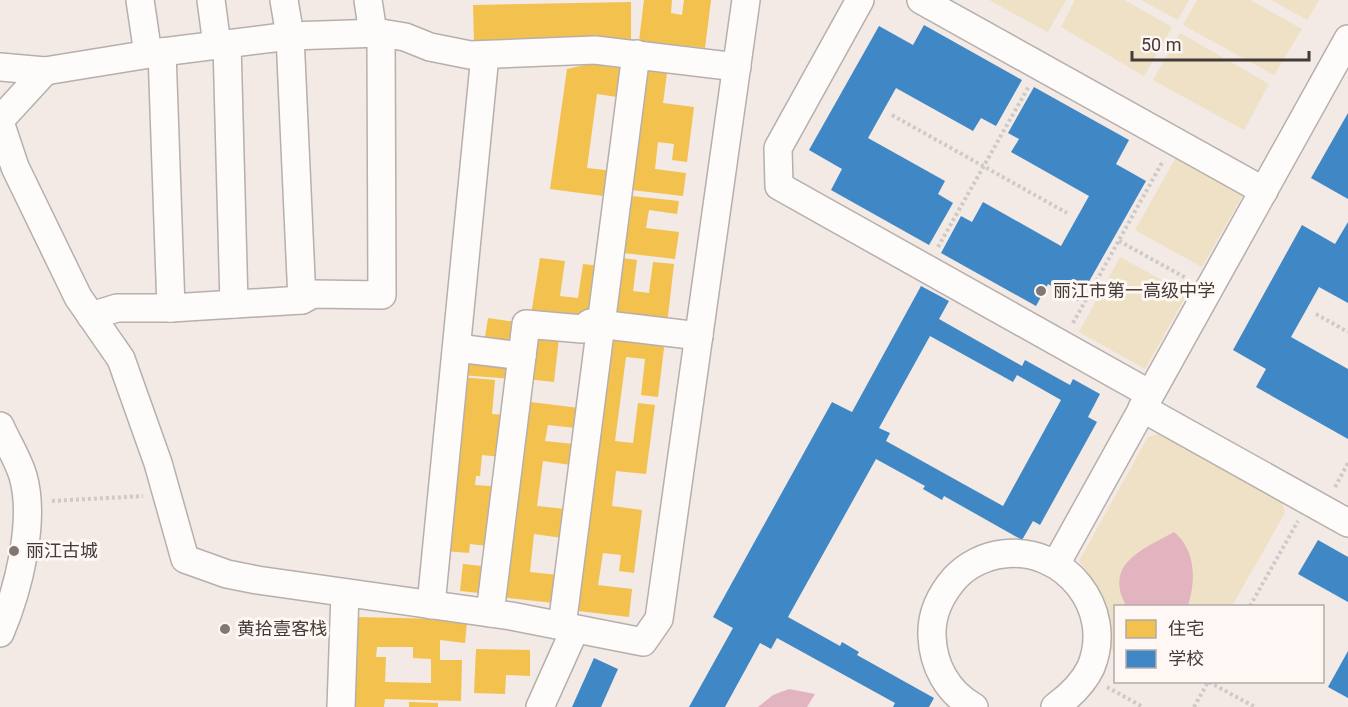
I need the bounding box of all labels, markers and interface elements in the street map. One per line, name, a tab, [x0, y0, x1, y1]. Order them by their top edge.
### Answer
scale bar	[1132, 24, 1309, 62]
text: 50 m	[1141, 34, 1181, 55]
place label: 丽江市第一高级中学	[1053, 280, 1215, 301]
marker: 丽江市第一高级中学	[1034, 284, 1048, 298]
place label: 丽江古城	[26, 540, 98, 561]
marker: 丽江古城	[7, 544, 21, 558]
legend	[1114, 605, 1324, 683]
place label: 黄拾壹客栈	[237, 618, 327, 639]
text: 住宅	[1168, 618, 1204, 639]
marker: 黄拾壹客栈	[218, 622, 232, 636]
text: 学校	[1168, 648, 1204, 669]

